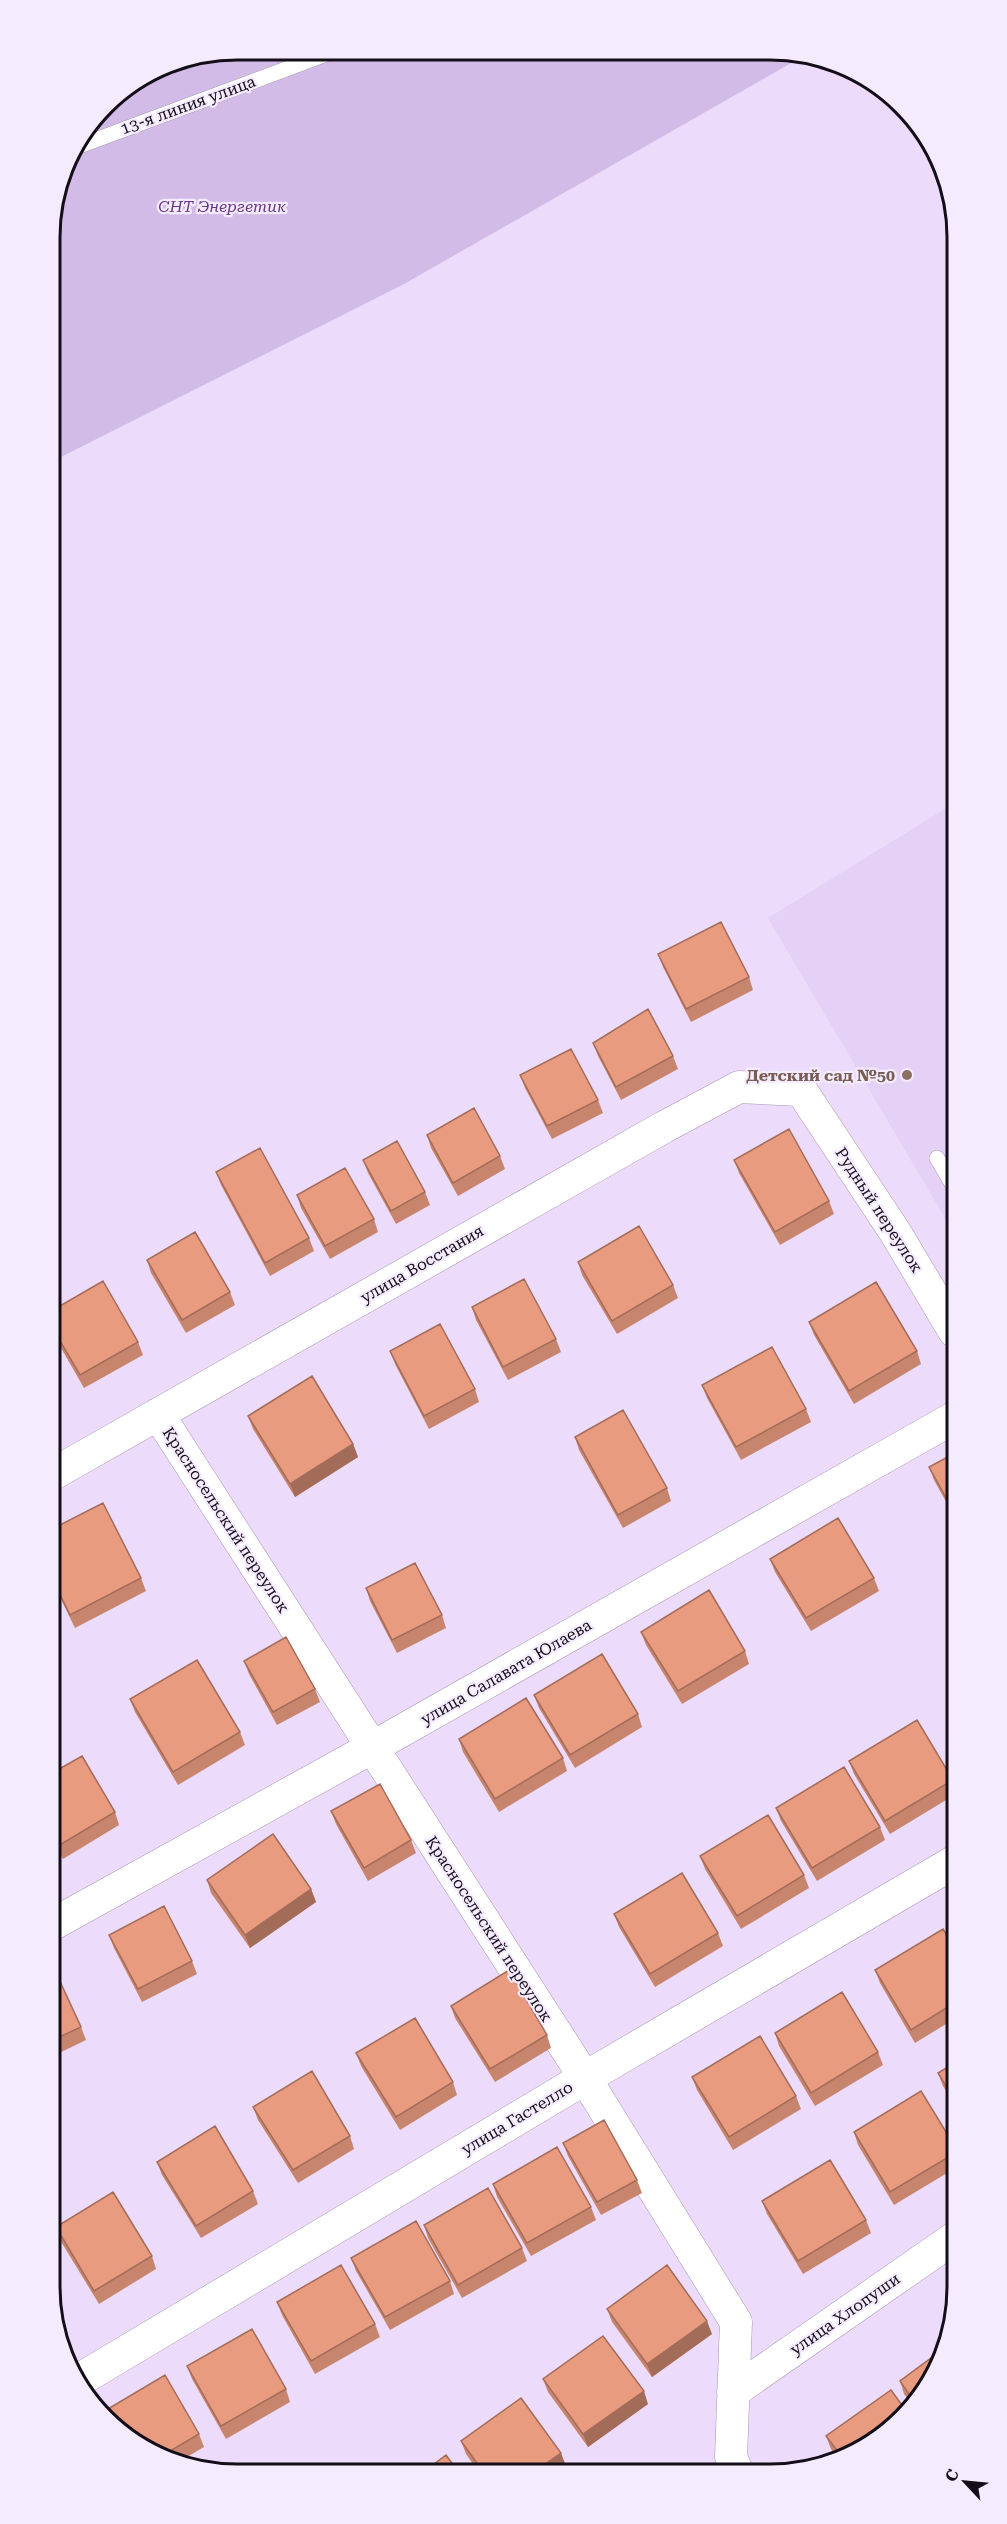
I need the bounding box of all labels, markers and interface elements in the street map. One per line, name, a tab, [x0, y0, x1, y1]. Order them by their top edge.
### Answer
street label: 13-я линия улица	[118, 72, 258, 138]
park label: СНТ Энергетик	[158, 197, 286, 216]
place label: Детский сад №50	[746, 1066, 895, 1085]
marker: Детский сад №50	[900, 1068, 914, 1082]
street label: Рудный переулок	[831, 1144, 927, 1276]
street label: улица Восстания	[357, 1221, 487, 1307]
street label: Красносельский переулок	[159, 1423, 293, 1617]
street label: улица Салавата Юлаева	[417, 1615, 595, 1729]
street label: Красносельский переулок	[422, 1832, 556, 2026]
street label: улица Гастелло	[458, 2077, 576, 2159]
street label: улица Хлопуши	[786, 2269, 904, 2359]
north arrow	[935, 2452, 995, 2512]
text: С	[941, 2466, 963, 2485]

